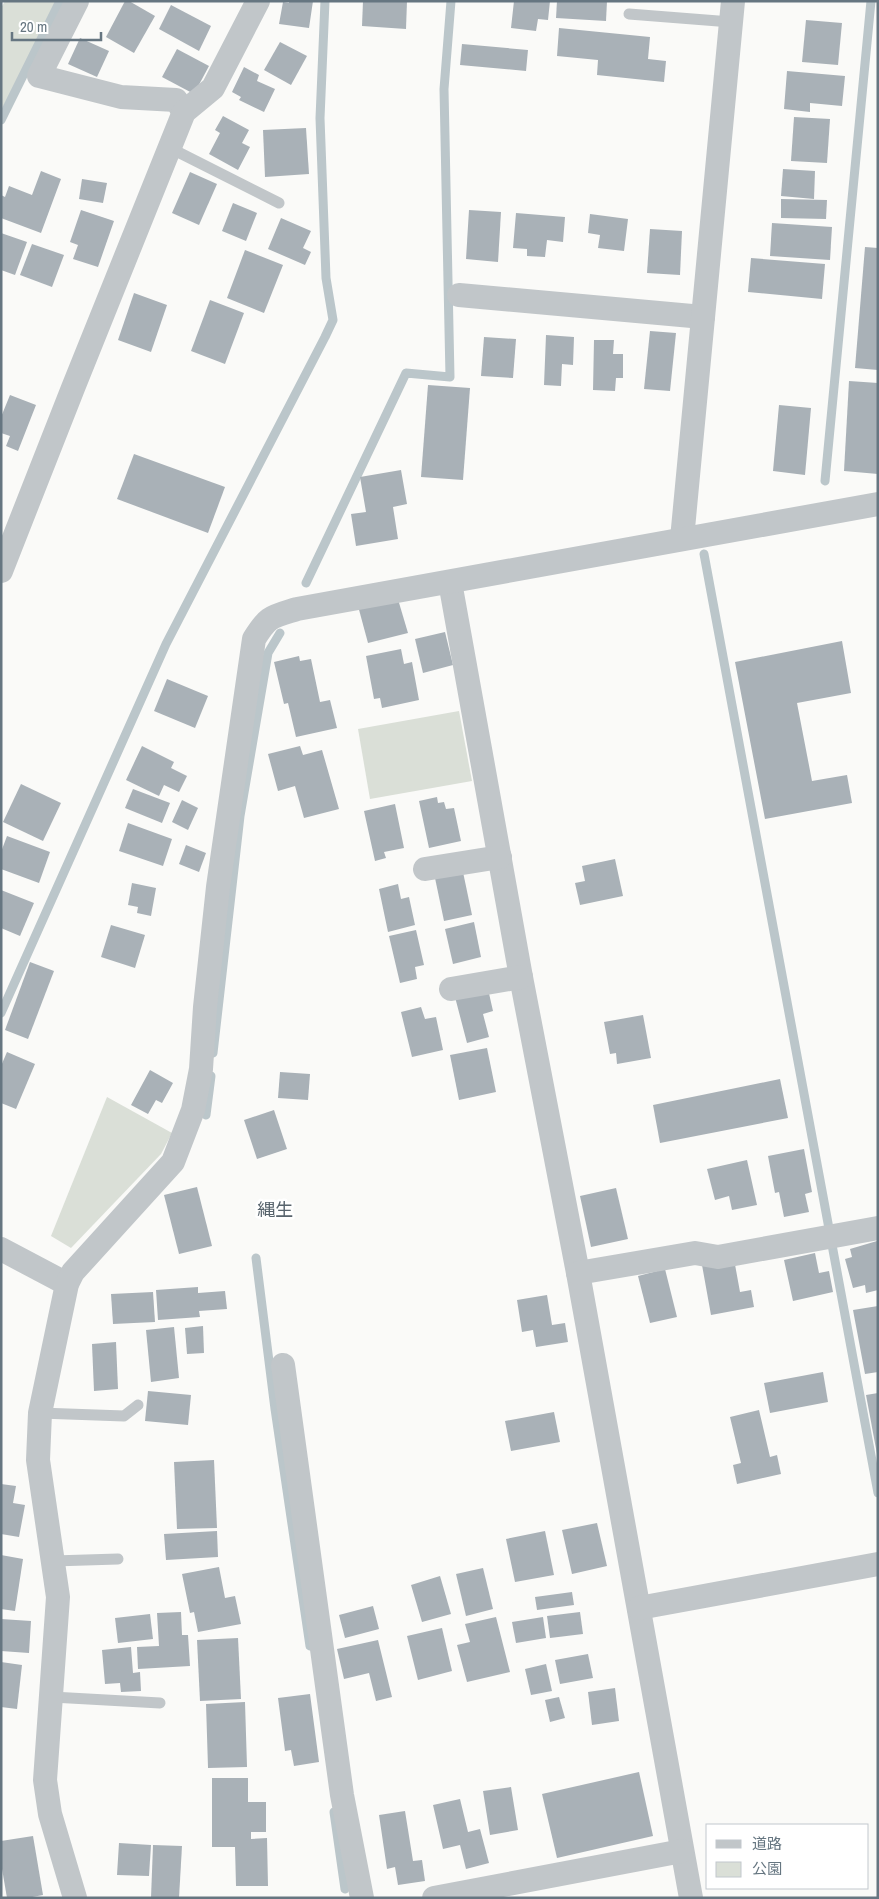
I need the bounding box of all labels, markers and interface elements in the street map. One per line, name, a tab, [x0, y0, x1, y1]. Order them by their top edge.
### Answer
scale bar	[12, 10, 101, 42]
text: 20 m	[20, 16, 47, 37]
district label: 縄生	[257, 1197, 293, 1222]
legend	[706, 1824, 869, 1889]
text: 道路	[752, 1833, 782, 1854]
text: 公園	[752, 1858, 782, 1879]

